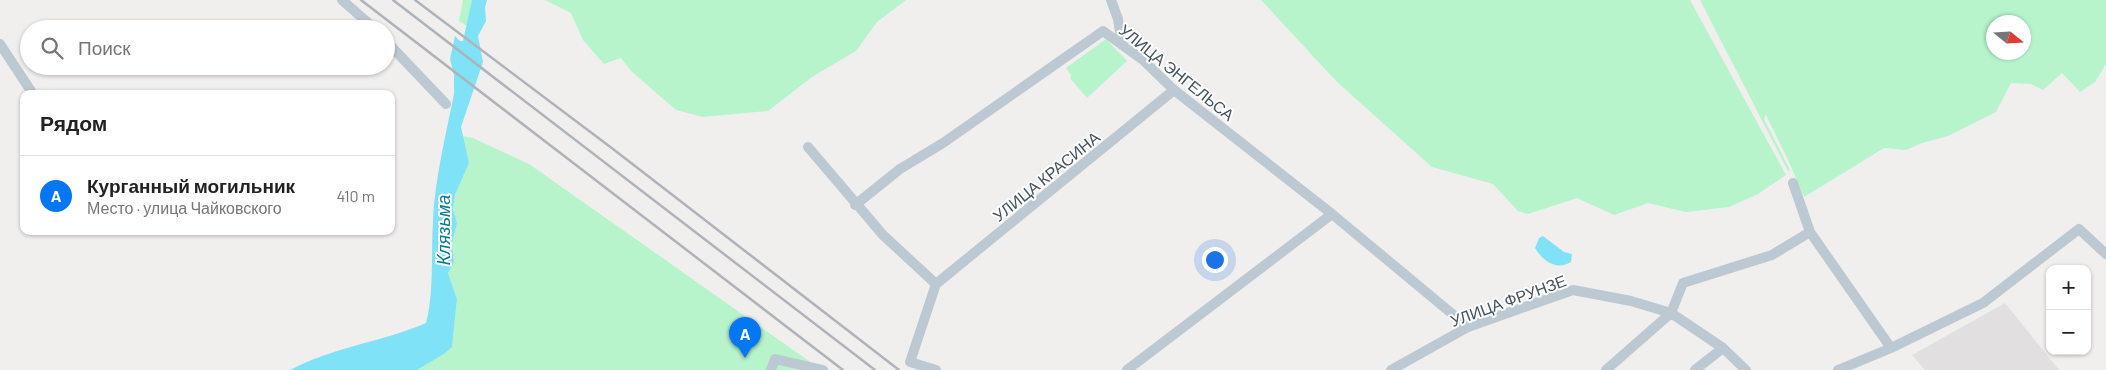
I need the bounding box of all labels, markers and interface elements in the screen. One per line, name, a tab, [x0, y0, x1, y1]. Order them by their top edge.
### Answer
north arrow	[1986, 15, 2031, 60]
search box	[20, 20, 395, 75]
street label: УЛИЦА ЭНГЕЛЬСА	[1116, 20, 1239, 124]
icon: search	[38, 34, 66, 62]
text: Поиск	[78, 36, 131, 59]
text: Рядом	[40, 110, 107, 135]
street label: УЛИЦА КРАСИНА	[989, 127, 1103, 225]
text: Курганный могильник	[87, 174, 295, 197]
text: A	[51, 186, 61, 205]
text: 410 m	[337, 186, 375, 205]
water label: Клязьма	[432, 195, 454, 265]
text: Место · улица Чайковского	[87, 198, 282, 217]
your location	[1202, 247, 1228, 273]
map controls	[2046, 265, 2091, 355]
button: +	[2046, 265, 2091, 310]
street label: УЛИЦА ФРУНЗЕ	[1447, 270, 1569, 330]
button: −	[2046, 310, 2091, 355]
pin: A	[729, 317, 761, 358]

